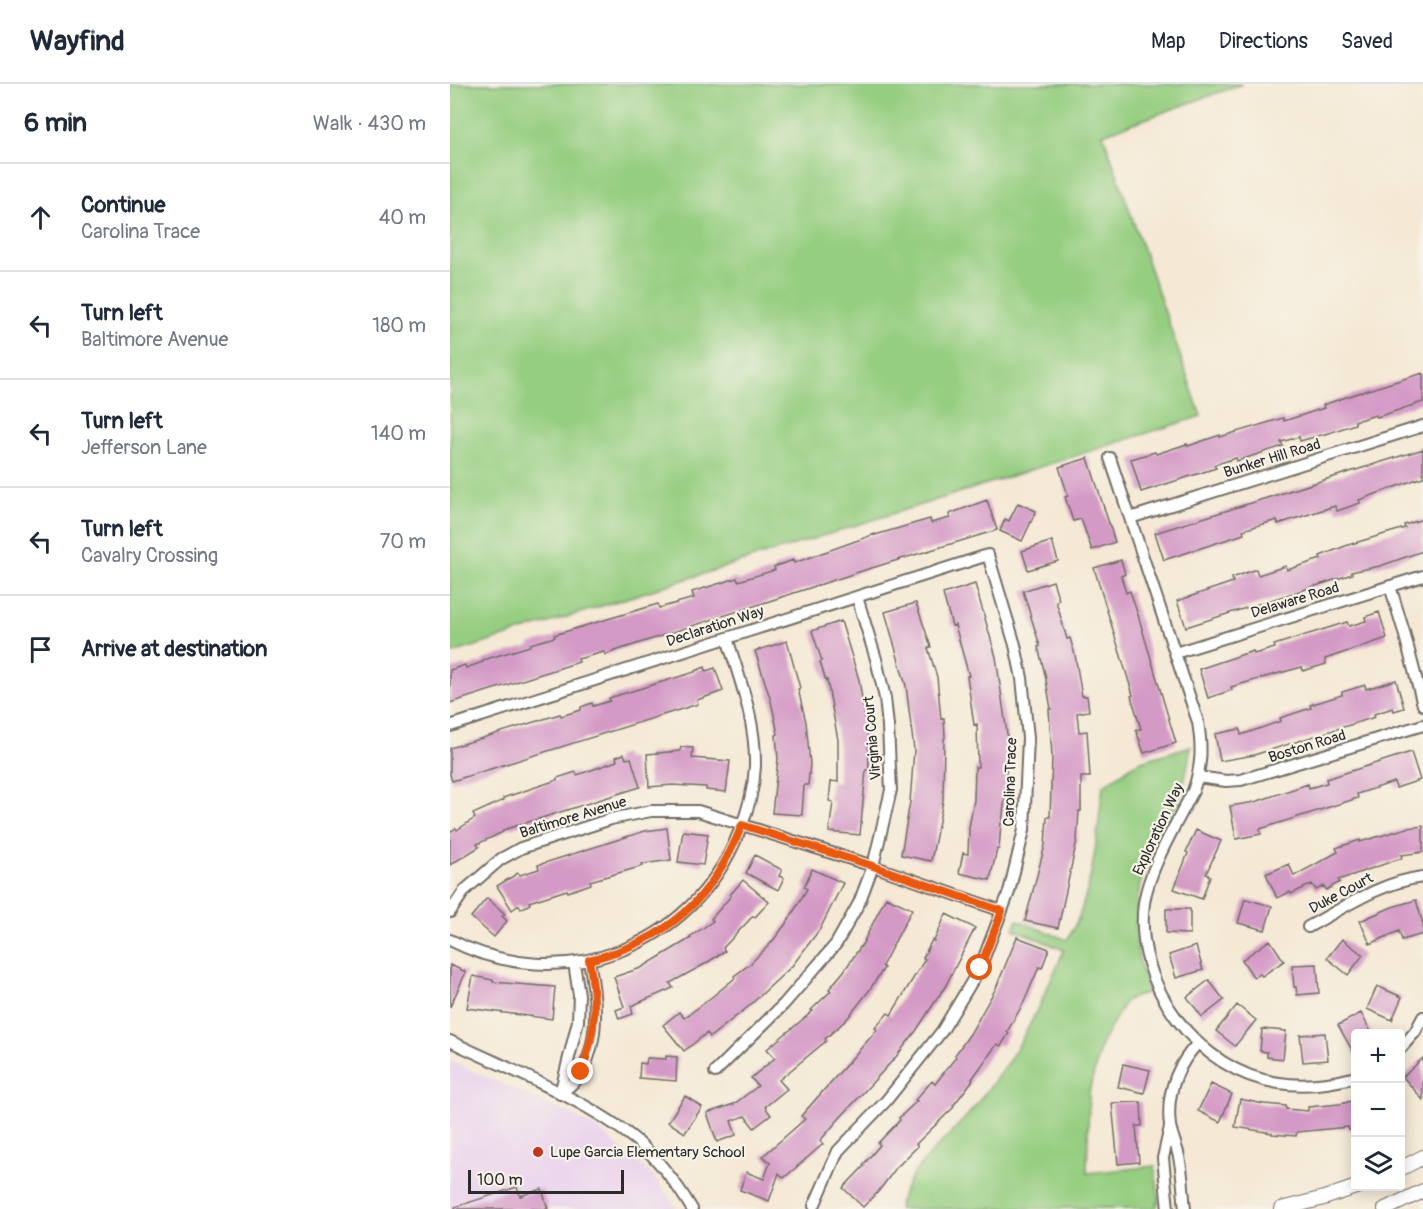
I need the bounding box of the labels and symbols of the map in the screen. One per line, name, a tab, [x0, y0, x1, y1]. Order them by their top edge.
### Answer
street label: Bunker Hill Road	[1221, 435, 1323, 482]
street label: Delaware Road	[1249, 578, 1342, 623]
street label: Declaration Way	[664, 602, 767, 651]
street label: Virginia Court	[859, 694, 886, 781]
street label: Boston Road	[1266, 726, 1348, 767]
street label: Carolina Trace	[999, 736, 1022, 827]
street label: Exploration Way	[1129, 779, 1188, 878]
street label: Baltimore Avenue	[517, 792, 629, 843]
street label: Duke Court	[1306, 868, 1377, 918]
route start	[966, 954, 992, 980]
route end	[567, 1058, 593, 1084]
place label: Lupe Garcia Elementary School	[550, 1143, 745, 1162]
marker: Lupe Garcia Elementary School	[531, 1145, 545, 1159]
scale bar	[468, 1167, 624, 1194]

